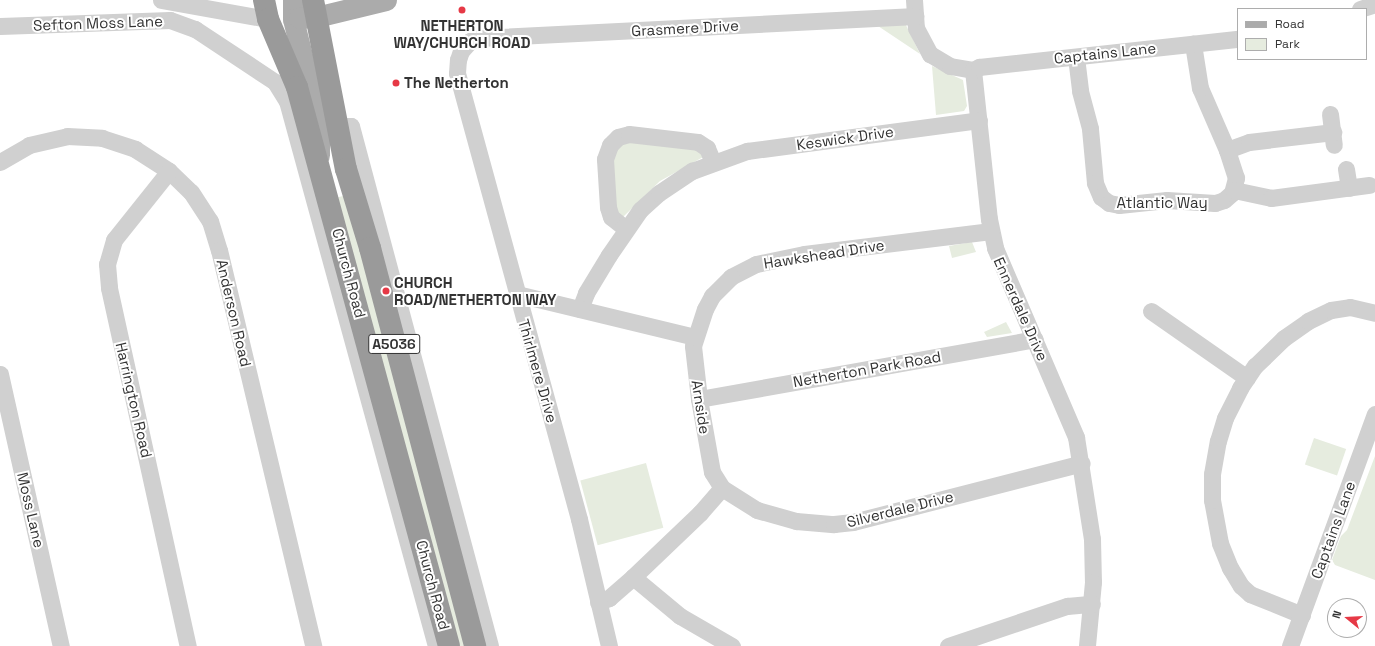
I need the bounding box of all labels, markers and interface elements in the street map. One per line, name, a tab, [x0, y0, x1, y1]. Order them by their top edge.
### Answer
marker: NETHERTON WAY/CHURCH ROAD	[457, 5, 467, 15]
legend	[1237, 8, 1367, 60]
street label: Sefton Moss Lane	[33, 12, 163, 34]
place label: NETHERTON WAY/CHURCH ROAD	[393, 16, 531, 51]
street label: Grasmere Drive	[631, 16, 739, 40]
text: Road	[1275, 16, 1304, 32]
text: Park	[1275, 36, 1300, 52]
street label: Captains Lane	[1053, 39, 1157, 67]
place label: The Netherton	[404, 74, 509, 92]
marker: The Netherton	[391, 78, 401, 88]
street label: Keswick Drive	[795, 122, 895, 154]
street label: Atlantic Way	[1116, 194, 1208, 212]
street label: Church Road	[328, 226, 370, 320]
street label: Hawkshead Drive	[762, 236, 886, 272]
street label: Ennerdale Drive	[990, 254, 1052, 364]
street label: Anderson Road	[213, 258, 255, 368]
place label: CHURCH ROAD/NETHERTON WAY	[394, 273, 557, 308]
marker: CHURCH ROAD/NETHERTON WAY	[381, 286, 391, 296]
street label: Thirlmere Drive	[515, 317, 561, 425]
road number: A5036	[368, 332, 420, 356]
street label: Harrington Road	[112, 340, 156, 460]
street label: Netherton Park Road	[792, 347, 942, 391]
street label: Arnside	[688, 379, 714, 435]
street label: Moss Lane	[14, 471, 48, 549]
street label: Captains Lane	[1307, 479, 1359, 581]
street label: Silverdale Drive	[845, 487, 955, 531]
street label: Church Road	[412, 538, 454, 632]
north arrow	[1327, 598, 1367, 638]
text: N	[1329, 609, 1344, 620]

